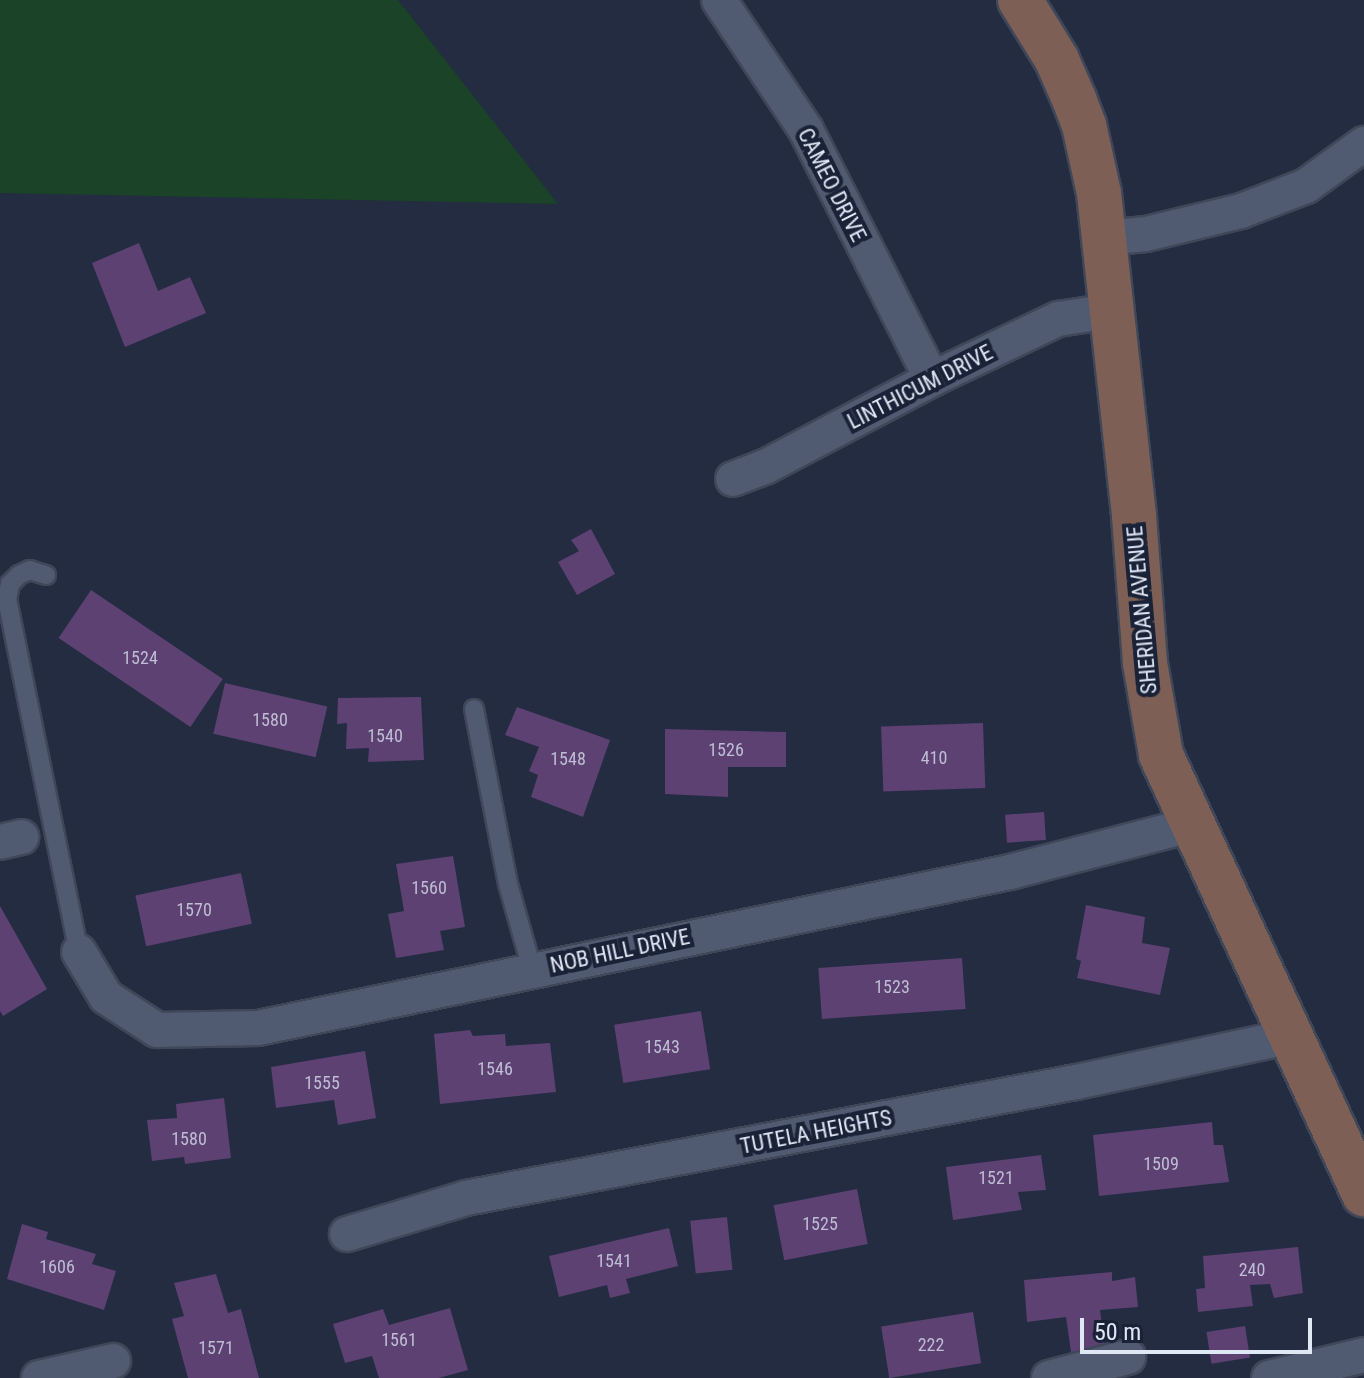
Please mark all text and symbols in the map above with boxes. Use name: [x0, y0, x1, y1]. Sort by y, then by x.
street label: CAMEO DRIVE: [792, 124, 872, 246]
street label: LINTHICUM DRIVE: [843, 339, 997, 435]
street label: SHERIDAN AVENUE: [1121, 525, 1163, 695]
house number: 1524: [122, 647, 158, 669]
house number: 1580: [252, 709, 288, 731]
house number: 1540: [367, 725, 403, 747]
house number: 1526: [708, 739, 744, 761]
house number: 410: [921, 747, 947, 769]
house number: 1548: [550, 748, 586, 770]
house number: 1560: [411, 877, 447, 899]
house number: 1570: [176, 899, 212, 921]
street label: NOB HILL DRIVE: [548, 923, 692, 979]
house number: 1523: [874, 976, 910, 998]
house number: 1543: [644, 1036, 680, 1058]
house number: 1546: [477, 1058, 513, 1080]
house number: 1555: [304, 1072, 340, 1094]
street label: TUTELA HEIGHTS: [738, 1104, 894, 1160]
house number: 1580: [171, 1128, 207, 1150]
house number: 1509: [1143, 1153, 1179, 1175]
house number: 1521: [978, 1167, 1014, 1189]
house number: 1525: [802, 1213, 838, 1235]
house number: 1541: [596, 1250, 632, 1272]
house number: 1606: [39, 1256, 75, 1278]
house number: 240: [1239, 1259, 1265, 1281]
scale bar: [1084, 1302, 1316, 1352]
text: 50 m: [1094, 1318, 1141, 1346]
house number: 1561: [381, 1329, 417, 1351]
house number: 222: [918, 1334, 944, 1356]
house number: 1571: [198, 1337, 234, 1359]

